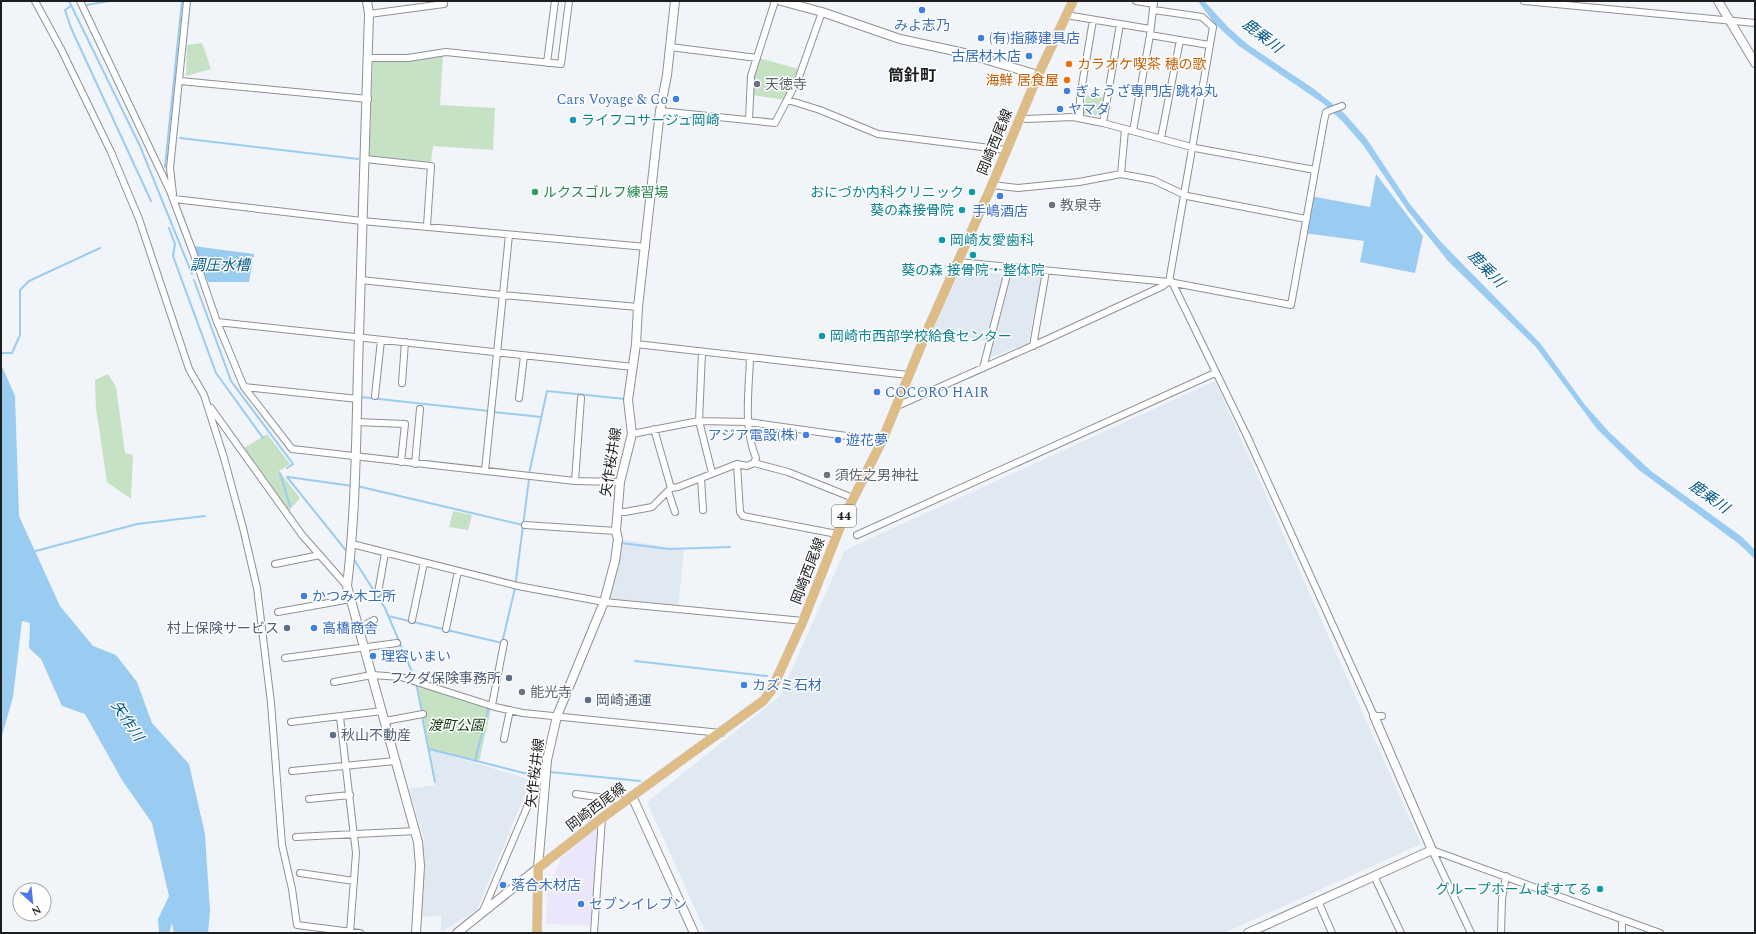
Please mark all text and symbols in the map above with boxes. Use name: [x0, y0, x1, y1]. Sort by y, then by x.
marker: みよ志乃: [917, 5, 927, 15]
water label: 鹿乗川: [1237, 13, 1288, 60]
place label: みよ志乃: [894, 15, 950, 36]
place label: (有)指藤建具店: [989, 28, 1080, 49]
marker: (有)指藤建具店: [976, 33, 986, 43]
place label: 古居材木店: [951, 46, 1021, 67]
marker: 古居材木店: [1024, 51, 1034, 61]
place label: カラオケ喫茶 穂の歌: [1077, 54, 1207, 75]
marker: カラオケ喫茶 穂の歌: [1064, 59, 1074, 69]
district label: 筒針町: [888, 64, 936, 88]
place label: 海鮮 居食屋: [986, 70, 1059, 91]
place label: 天徳寺: [765, 74, 807, 95]
marker: 海鮮 居食屋: [1062, 75, 1072, 85]
marker: 天徳寺: [752, 79, 762, 89]
place label: ぎょうざ専門店 跳ね丸: [1075, 81, 1218, 102]
marker: ぎょうざ専門店 跳ね丸: [1062, 86, 1072, 96]
place label: Cars Voyage & Co: [556, 89, 668, 110]
marker: Cars Voyage & Co: [671, 94, 681, 104]
place label: ヤマダ: [1068, 99, 1110, 120]
marker: ヤマダ: [1055, 104, 1065, 114]
street label: 岡崎西尾線: [972, 106, 1018, 178]
place label: ライフコサージュ岡崎: [581, 110, 720, 131]
marker: ライフコサージュ岡崎: [568, 115, 578, 125]
place label: ルクスゴルフ練習場: [543, 182, 669, 203]
place label: おにづか内科クリニック: [810, 182, 964, 203]
marker: ルクスゴルフ練習場: [530, 187, 540, 197]
marker: おにづか内科クリニック: [967, 187, 977, 197]
marker: 手嶋酒店: [995, 191, 1005, 201]
place label: 教泉寺: [1060, 195, 1102, 216]
place label: 葵の森接骨院: [870, 200, 954, 221]
marker: 教泉寺: [1047, 200, 1057, 210]
place label: 手嶋酒店: [972, 201, 1028, 222]
marker: 葵の森接骨院: [957, 205, 967, 215]
place label: 岡崎友愛歯科: [950, 230, 1034, 251]
marker: 岡崎友愛歯科: [937, 235, 947, 245]
water label: 鹿乗川: [1462, 245, 1511, 295]
marker: 葵の森 接骨院・整体院: [968, 250, 978, 260]
water label: 調圧水槽: [190, 254, 253, 277]
place label: 葵の森 接骨院・整体院: [901, 260, 1045, 281]
place label: 岡崎市西部学校給食センター: [830, 326, 1012, 347]
marker: 岡崎市西部学校給食センター: [817, 331, 827, 341]
place label: COCORO HAIR: [885, 382, 989, 403]
marker: COCORO HAIR: [872, 387, 882, 397]
place label: アジア電設(株): [708, 425, 798, 446]
street label: 矢作桜井線: [595, 426, 627, 498]
marker: アジア電設(株): [801, 430, 811, 440]
place label: 遊花夢: [846, 430, 888, 451]
marker: 遊花夢: [833, 435, 843, 445]
place label: 須佐之男神社: [835, 465, 919, 486]
marker: 須佐之男神社: [822, 470, 832, 480]
water label: 鹿乗川: [1684, 474, 1736, 521]
road number: 44: [832, 505, 856, 527]
street label: 岡崎西尾線: [786, 535, 830, 607]
place label: かつみ木工所: [312, 586, 396, 607]
marker: かつみ木工所: [299, 591, 309, 601]
place label: 村上保険サービス: [167, 618, 279, 639]
place label: 高橋商舎: [322, 618, 378, 639]
marker: 村上保険サービス: [282, 623, 292, 633]
marker: 高橋商舎: [309, 623, 319, 633]
place label: 理容いまい: [381, 646, 451, 667]
marker: 理容いまい: [368, 651, 378, 661]
place label: フクダ保険事務所: [390, 668, 501, 689]
marker: フクダ保険事務所: [504, 673, 514, 683]
place label: カズミ石材: [752, 675, 822, 696]
marker: カズミ石材: [739, 680, 749, 690]
place label: 能光寺: [530, 682, 572, 703]
marker: 能光寺: [517, 687, 527, 697]
place label: 岡崎通運: [596, 690, 652, 711]
marker: 岡崎通運: [583, 695, 593, 705]
water label: 矢作川: [105, 696, 150, 748]
park label: 渡町公園: [428, 715, 486, 736]
place label: 秋山不動産: [341, 725, 411, 746]
marker: 秋山不動産: [328, 730, 338, 740]
street label: 矢作桜井線: [520, 737, 550, 809]
street label: 岡崎西尾線: [562, 778, 630, 836]
place label: 落合木材店: [511, 875, 581, 896]
place label: グループホーム ぱすてる: [1436, 879, 1592, 900]
marker: 落合木材店: [498, 880, 508, 890]
north arrow: [12, 882, 52, 922]
marker: グループホーム ぱすてる: [1595, 884, 1605, 894]
place label: セブンイレブン: [589, 894, 687, 915]
marker: セブンイレブン: [576, 899, 586, 909]
text: N: [28, 901, 44, 920]

